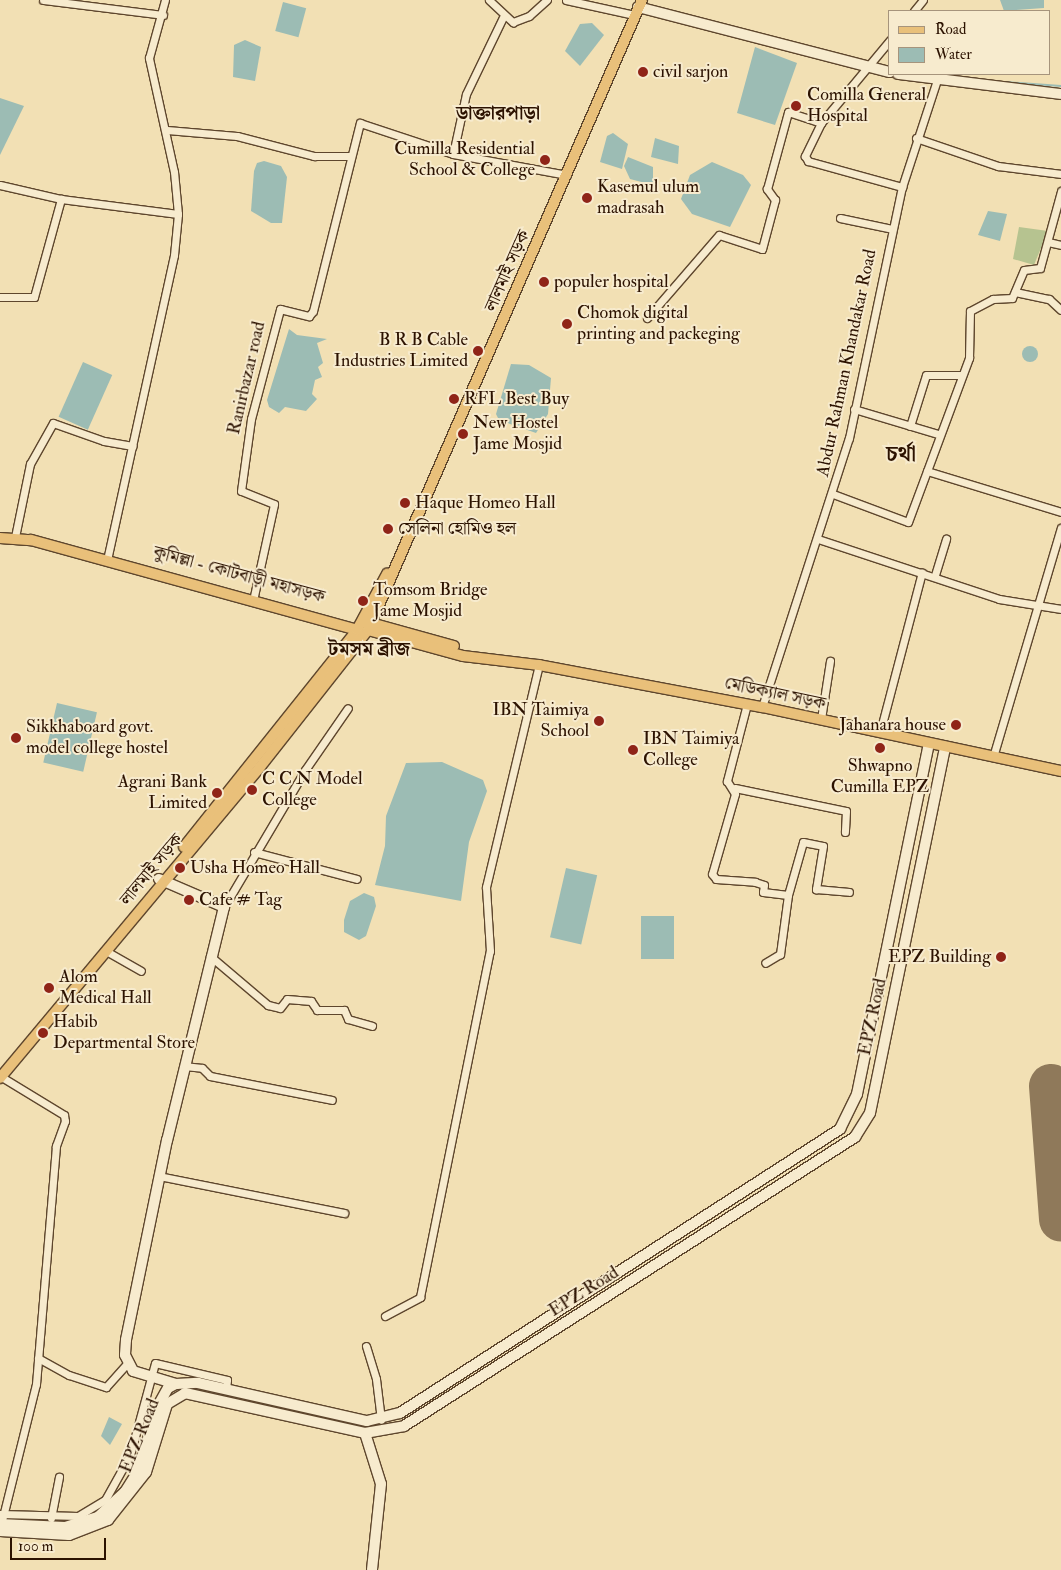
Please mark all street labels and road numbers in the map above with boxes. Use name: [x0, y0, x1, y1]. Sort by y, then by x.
street label: লালমাই সড়ক: [481, 227, 535, 315]
street label: Abdur Rahman Khandakar Road: [812, 247, 882, 479]
street label: Ranirbazar road: [223, 319, 271, 437]
street label: কুমিল্লা - কোটবাড়ী মহাসড়ক: [151, 542, 327, 608]
street label: মেডিক্যাল সড়ক: [722, 673, 828, 715]
street label: লালমাই সড়ক: [116, 830, 188, 910]
street label: EPZ Road: [854, 976, 892, 1058]
street label: EPZ Road: [545, 1262, 623, 1322]
street label: EPZ Road: [115, 1396, 165, 1476]

